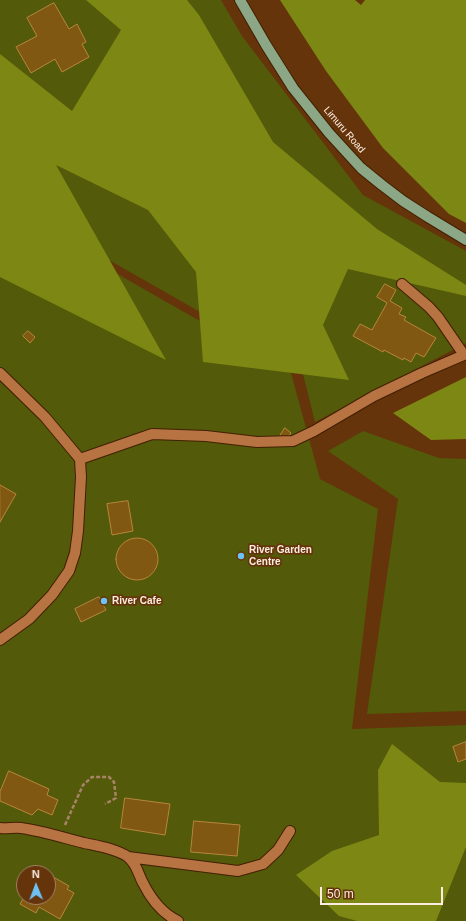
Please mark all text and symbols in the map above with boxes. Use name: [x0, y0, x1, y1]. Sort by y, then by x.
street label: Limuru Road: [321, 104, 367, 156]
place label: River Garden Centre: [249, 544, 312, 568]
marker: River Garden Centre: [236, 551, 246, 561]
place label: River Cafe: [112, 595, 161, 607]
marker: River Cafe: [99, 596, 109, 606]
north arrow: [16, 865, 56, 905]
text: N: [32, 868, 40, 880]
scale bar: [322, 879, 445, 905]
text: 50 m: [327, 887, 354, 901]

